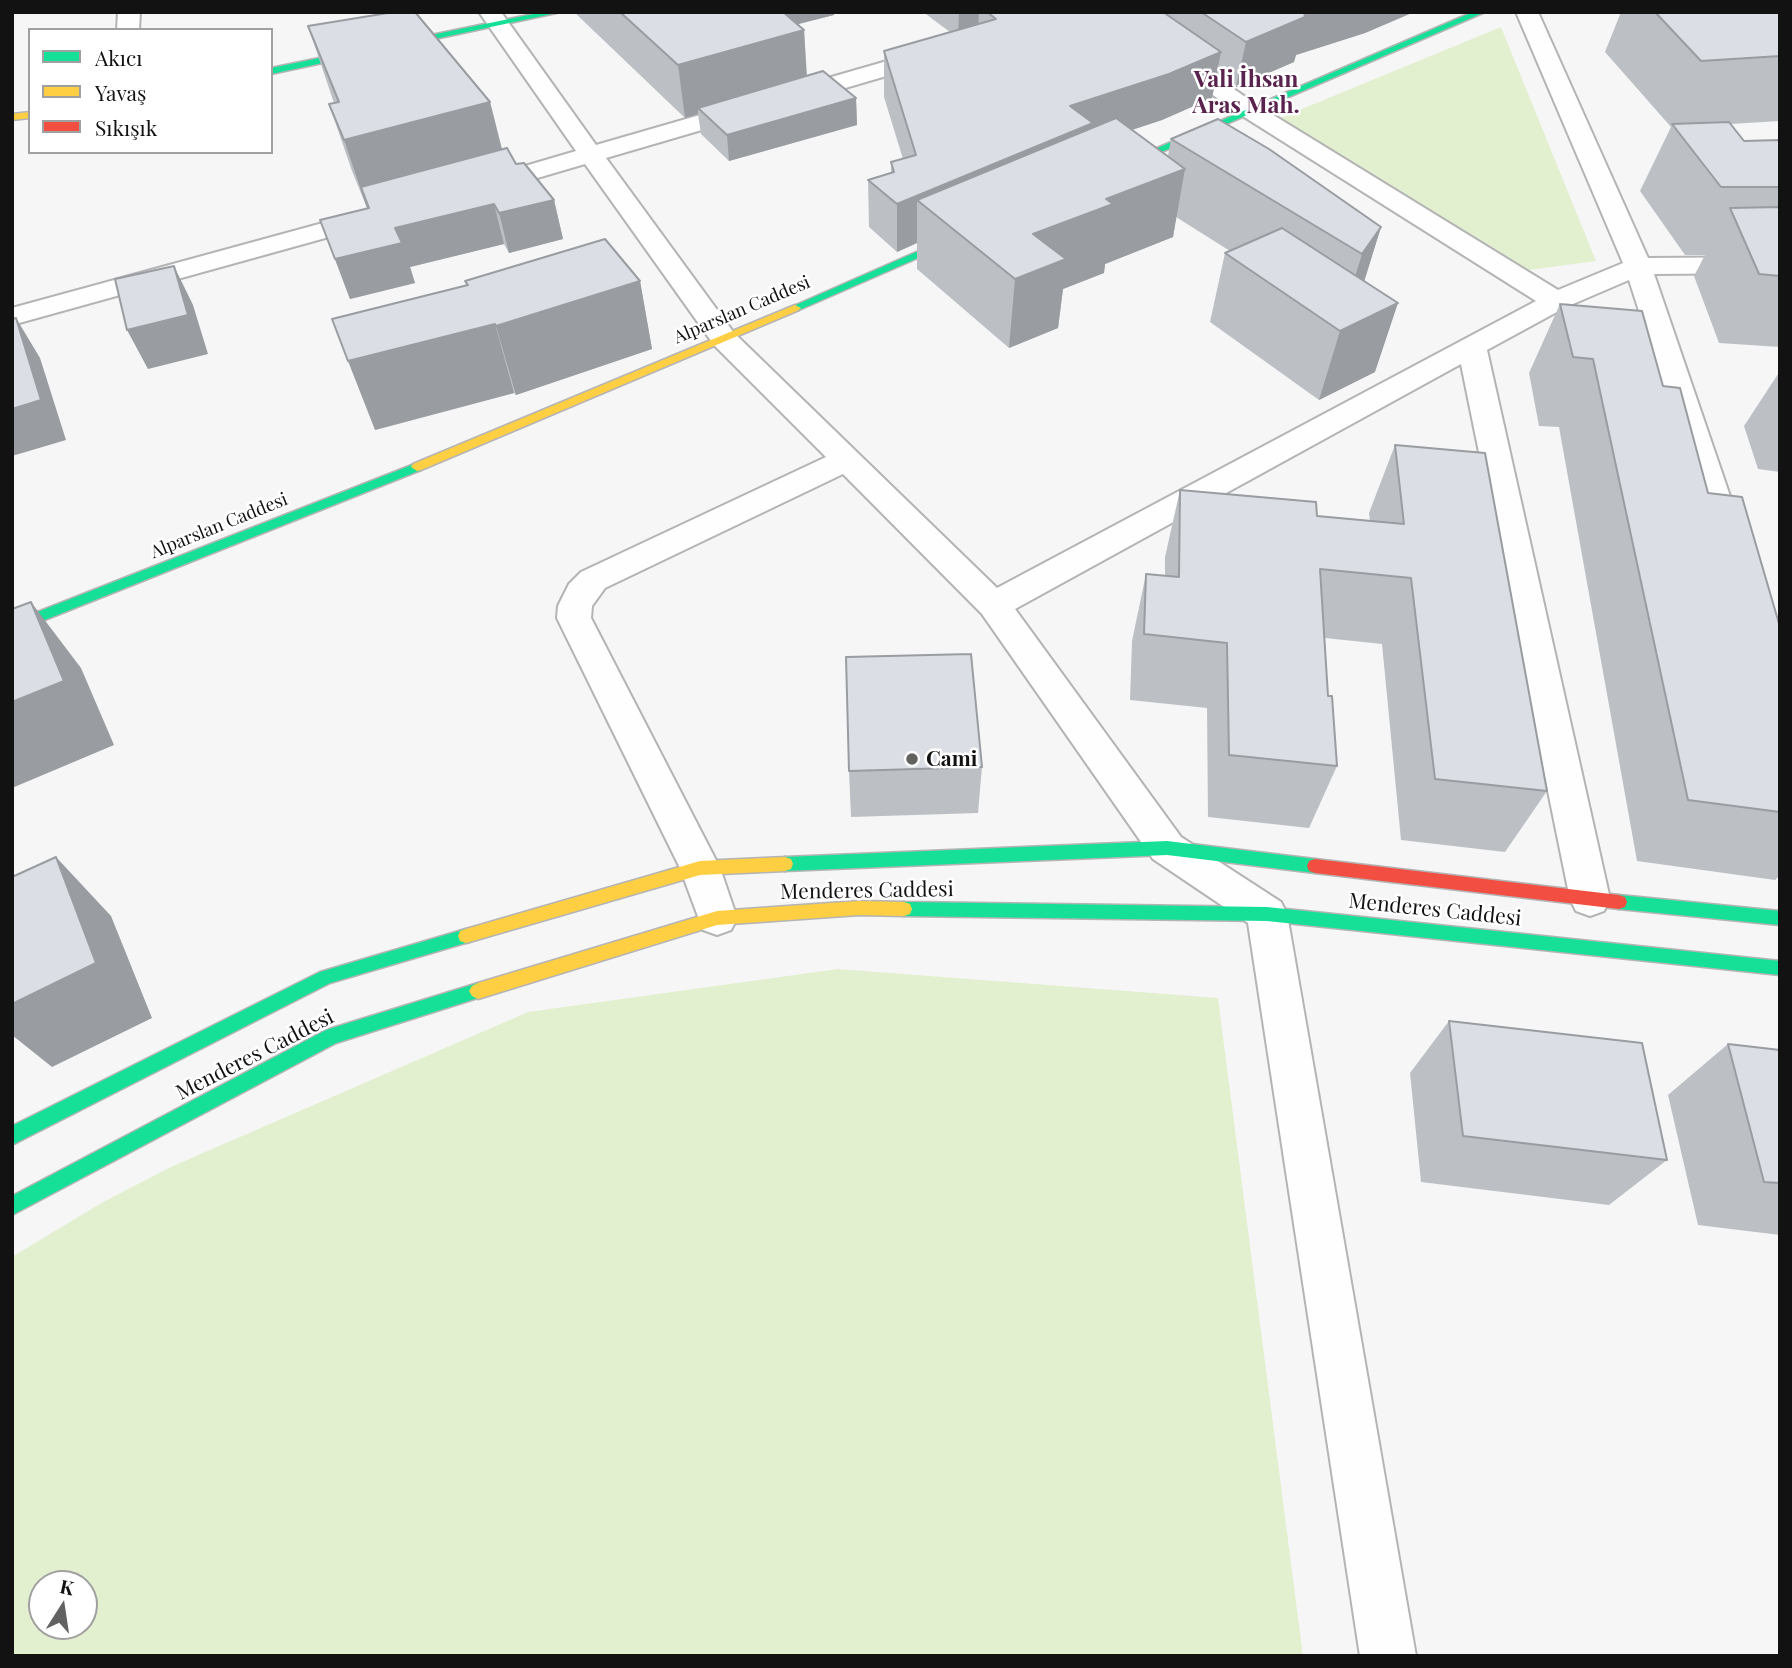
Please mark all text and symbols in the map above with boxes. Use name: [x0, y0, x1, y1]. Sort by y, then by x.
legend: [28, 28, 273, 154]
text: Akıcı: [95, 43, 142, 71]
district label: Vali İhsan Aras Mah.: [1192, 66, 1300, 120]
text: Yavaş: [95, 78, 146, 106]
text: Sıkışık: [95, 113, 157, 141]
street label: Alparslan Caddesi: [671, 272, 813, 348]
street label: Alparslan Caddesi: [147, 489, 291, 563]
place label: Cami: [926, 746, 977, 772]
marker: Cami: [904, 751, 920, 767]
street label: Menderes Caddesi: [780, 877, 954, 905]
street label: Menderes Caddesi: [1347, 888, 1523, 932]
street label: Menderes Caddesi: [172, 1004, 338, 1106]
north arrow: [28, 1570, 98, 1640]
text: K: [58, 1572, 76, 1601]

